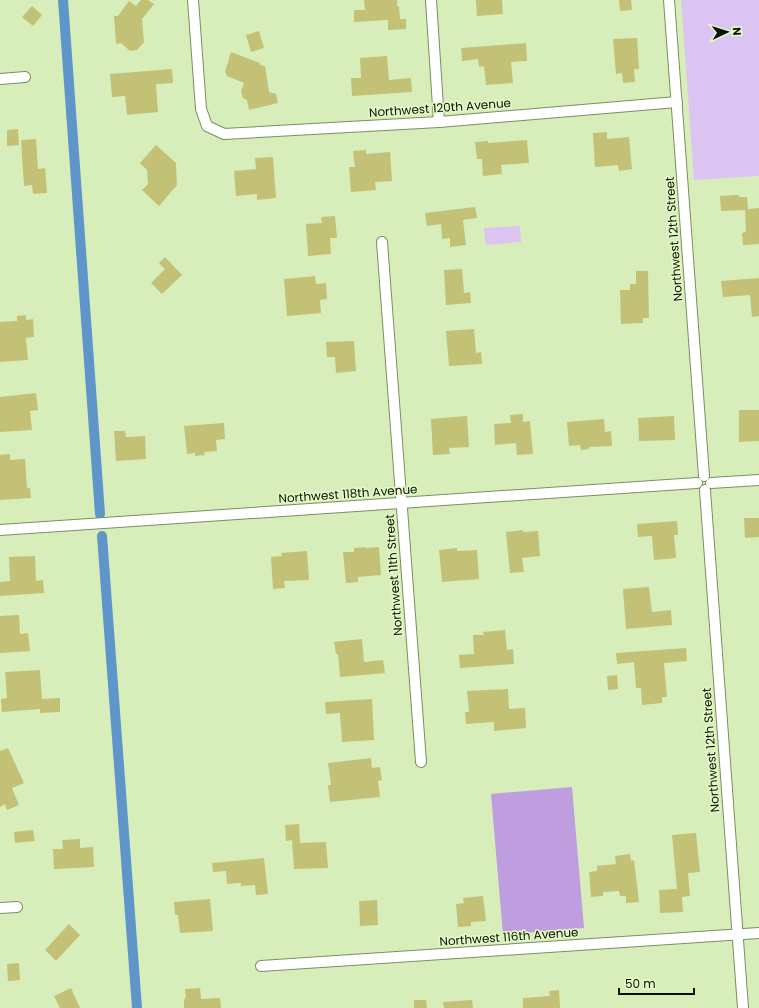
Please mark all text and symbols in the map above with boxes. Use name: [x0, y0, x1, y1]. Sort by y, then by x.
north arrow: [707, 12, 747, 52]
text: N: [729, 27, 745, 36]
street label: Northwest 120th Avenue: [368, 94, 512, 121]
street label: Northwest 12th Street: [661, 176, 686, 302]
street label: Northwest 118th Avenue: [278, 480, 418, 507]
street label: Northwest 11th Street: [381, 514, 406, 636]
street label: Northwest 12th Street: [698, 687, 723, 813]
street label: Northwest 116th Avenue: [439, 923, 579, 950]
scale bar: [619, 970, 694, 996]
text: 50 m: [625, 975, 656, 992]

